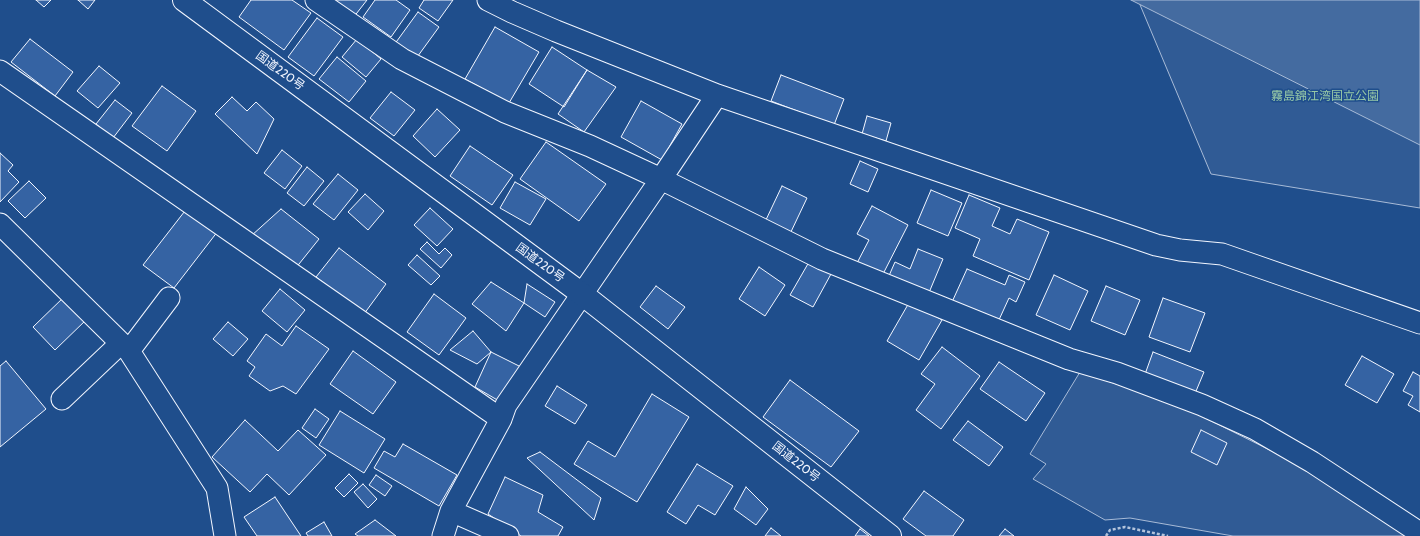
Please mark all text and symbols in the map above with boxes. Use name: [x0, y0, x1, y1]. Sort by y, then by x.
street label: 国道220号: [253, 48, 307, 94]
park label: 霧島錦江湾国立公園: [1271, 89, 1379, 103]
street label: 国道220号: [513, 240, 567, 286]
street label: 国道220号: [769, 439, 823, 485]

